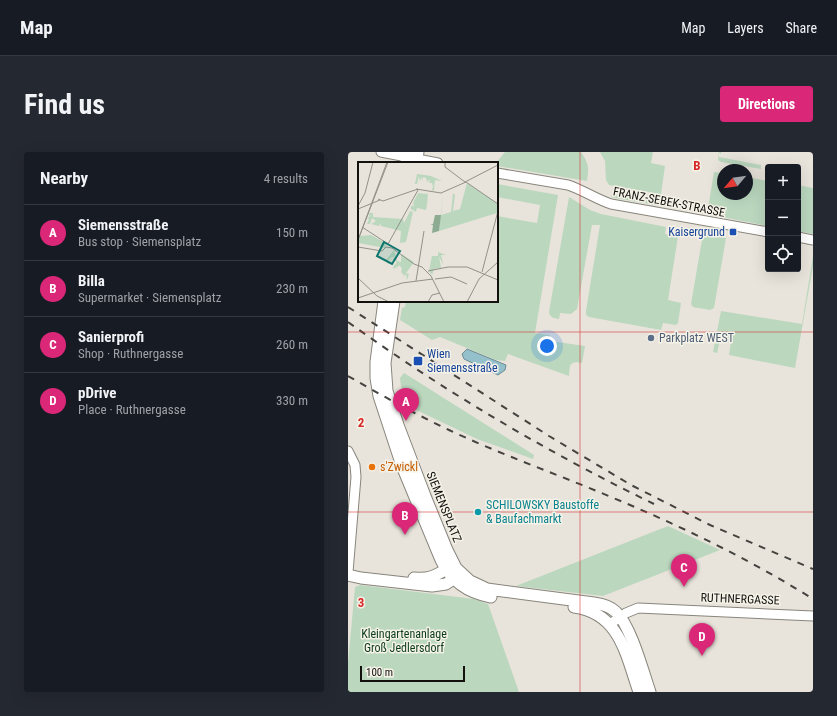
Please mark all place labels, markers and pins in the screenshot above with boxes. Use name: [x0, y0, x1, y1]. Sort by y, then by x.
place label: Kaisergrund: [668, 225, 725, 239]
marker: Kaisergrund: [728, 227, 738, 237]
place label: Parkplatz WEST: [659, 331, 734, 345]
marker: Parkplatz WEST: [646, 333, 656, 343]
place label: Wien Siemensstraße: [427, 347, 498, 375]
marker: Wien Siemensstraße: [412, 355, 424, 367]
pin: A: [393, 388, 419, 421]
place label: s'Zwickl: [380, 460, 418, 474]
marker: s'Zwickl: [367, 462, 377, 472]
place label: SCHILOWSKY Baustoffe & Baufachmarkt: [486, 498, 599, 526]
pin: B: [392, 502, 418, 535]
marker: SCHILOWSKY Baustoffe & Baufachmarkt: [473, 507, 483, 517]
pin: C: [671, 554, 697, 587]
pin: D: [689, 623, 715, 656]

